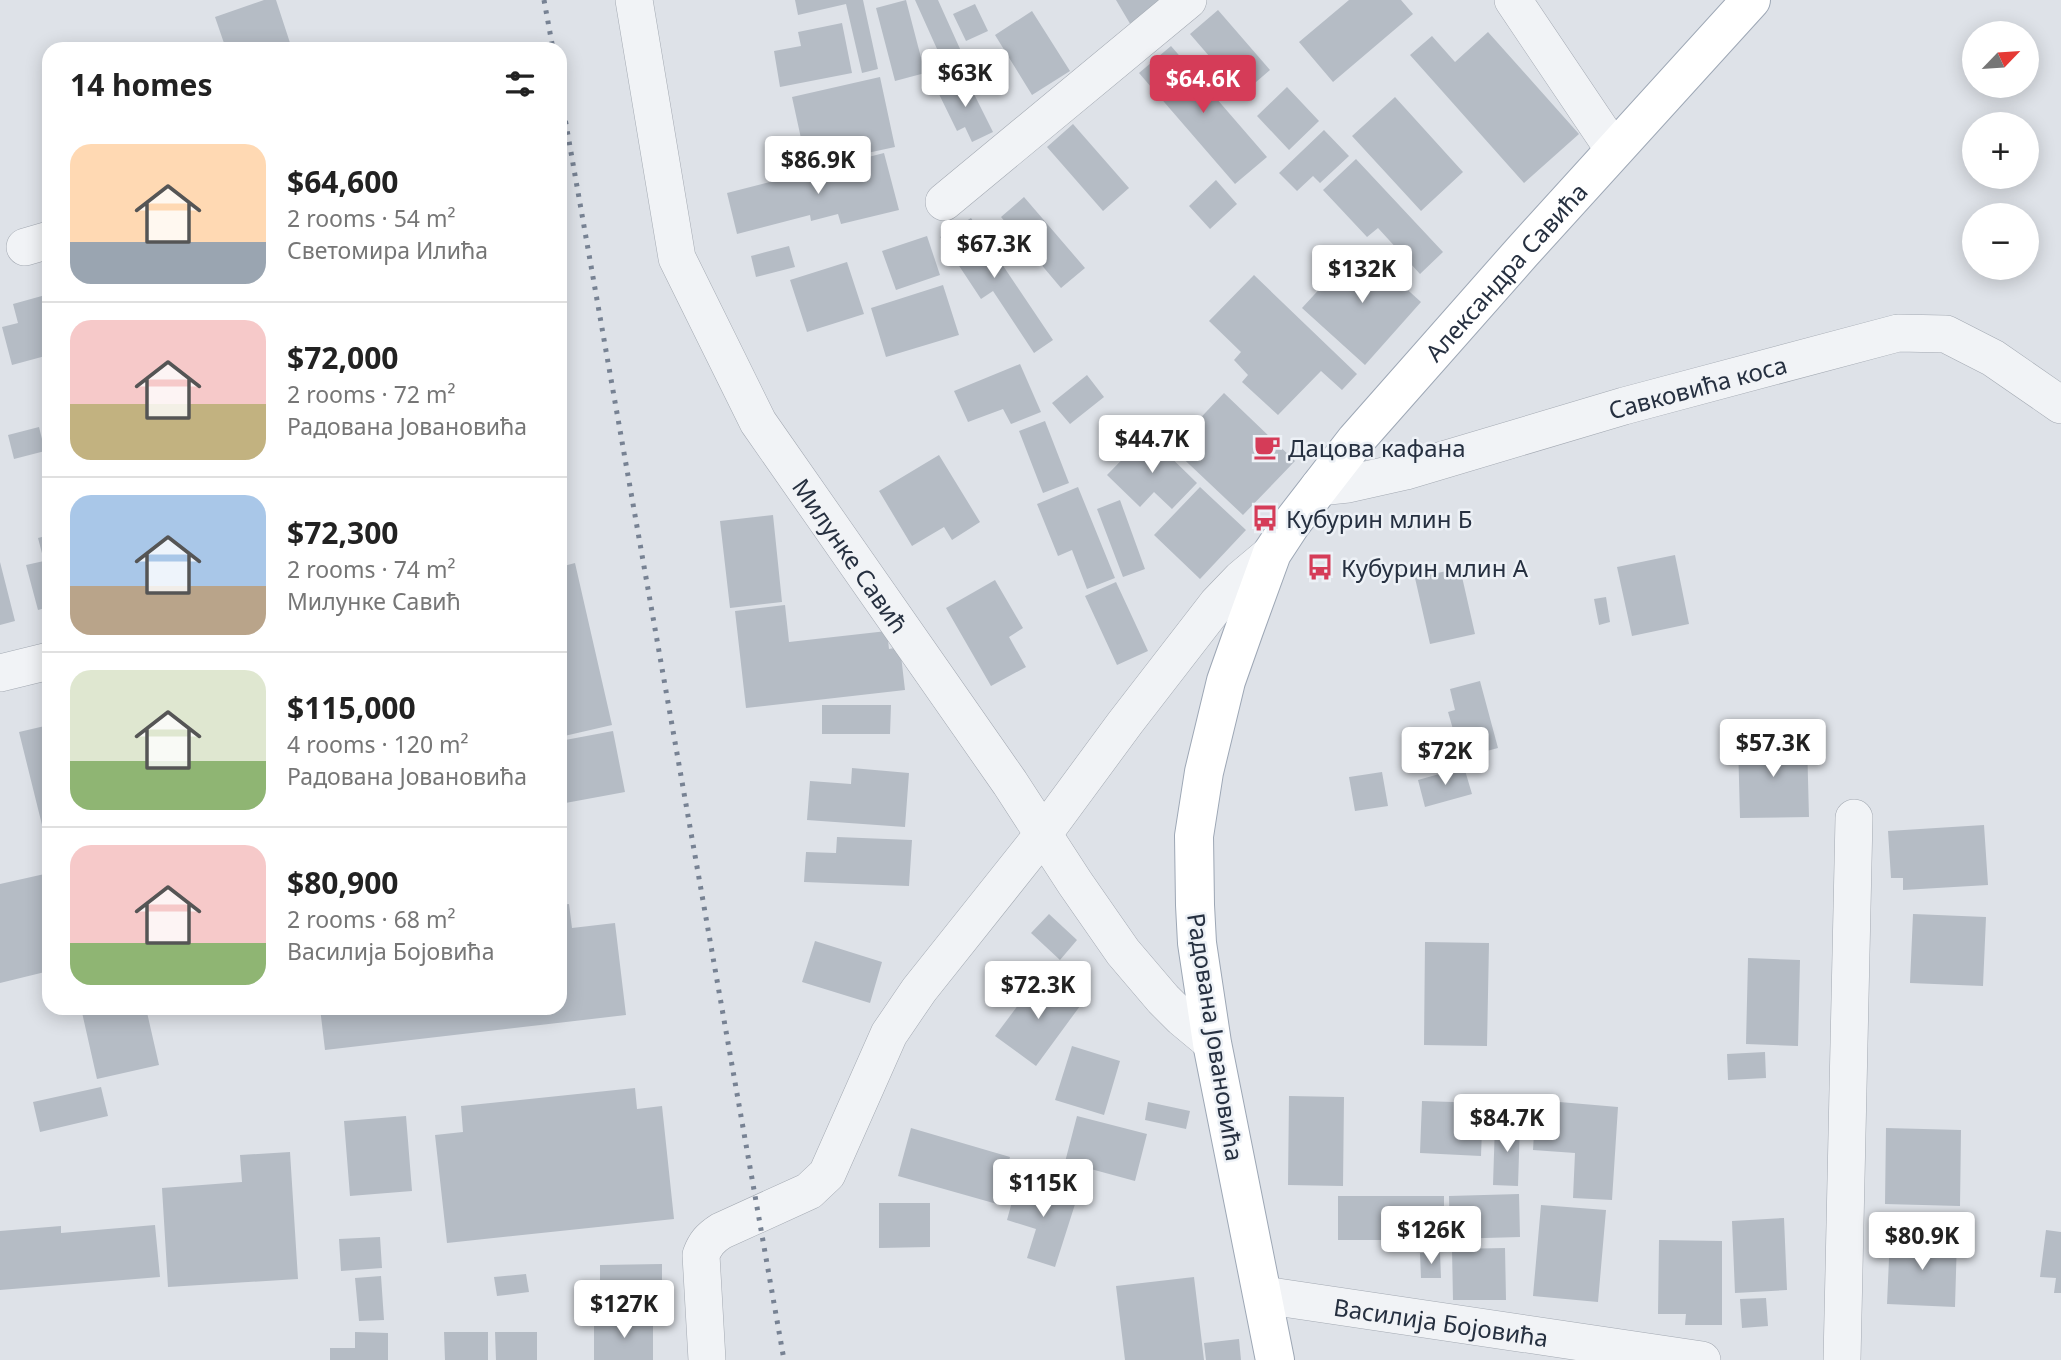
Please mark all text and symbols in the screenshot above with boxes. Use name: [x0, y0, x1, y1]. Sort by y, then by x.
north arrow: [1962, 21, 2039, 98]
map controls: [1962, 21, 2039, 280]
pin: $63K: [924, 50, 1006, 109]
pin: $64.6K: [1146, 55, 1260, 115]
text: $63K: [938, 56, 992, 88]
text: $64.6K: [1166, 62, 1240, 94]
text: 14 homes: [70, 64, 213, 105]
icon: filters: [501, 65, 539, 103]
button: +: [1962, 112, 2039, 189]
pin: $86.9K: [761, 136, 875, 196]
text: $86.9K: [781, 143, 855, 175]
text: $64,600: [287, 161, 399, 202]
icon: home: [126, 172, 210, 256]
street label: Александра Савића: [1417, 175, 1594, 368]
text: 2 rooms · 54 m²: [287, 202, 456, 234]
button: −: [1962, 203, 2039, 280]
pin: $67.3K: [937, 220, 1051, 280]
text: $67.3K: [957, 227, 1031, 259]
text: Светомира Илића: [287, 234, 488, 266]
pin: $132K: [1313, 246, 1411, 305]
text: $132K: [1328, 252, 1396, 284]
text: $72,000: [287, 337, 399, 378]
street label: Савковића коса: [1604, 347, 1790, 426]
icon: home: [126, 348, 210, 432]
text: 2 rooms · 72 m²: [287, 378, 456, 410]
text: Радована Јовановића: [287, 410, 527, 442]
pin: $44.7K: [1095, 416, 1209, 475]
text: $44.7K: [1115, 422, 1189, 454]
place label: Дацова кафана: [1288, 431, 1466, 464]
cafe icon: Дацова кафана: [1252, 432, 1282, 462]
street label: Милунке Савић: [786, 471, 917, 639]
place label: Кубурин млин Б: [1286, 502, 1472, 535]
bus stop icon: Кубурин млин Б: [1250, 503, 1280, 533]
text: $72,300: [287, 512, 399, 553]
icon: home: [126, 523, 210, 607]
place label: Кубурин млин А: [1341, 551, 1529, 584]
bus stop icon: Кубурин млин А: [1305, 552, 1335, 582]
text: 2 rooms · 74 m²: [287, 553, 456, 585]
text: Милунке Савић: [287, 585, 461, 617]
text: $115,000: [287, 687, 416, 728]
icon: home: [126, 698, 210, 782]
pin: $57.3K: [1716, 720, 1830, 779]
text: $57.3K: [1736, 726, 1810, 758]
text: 4 rooms · 120 m²: [287, 728, 469, 760]
pin: $72K: [1404, 728, 1486, 787]
text: $72K: [1418, 734, 1472, 766]
text: Радована Јовановића: [287, 760, 527, 792]
text: $80,900: [287, 862, 399, 903]
icon: home: [126, 873, 210, 957]
text: 2 rooms · 68 m²: [287, 903, 456, 935]
street label: Радована Јовановића: [1180, 911, 1252, 1163]
text: Василија Бојовића: [287, 935, 494, 967]
pin: $72.3K: [981, 962, 1095, 1021]
text: $72.3K: [1001, 968, 1075, 1000]
pin: $84.7K: [1450, 1094, 1564, 1154]
text: $84.7K: [1470, 1101, 1544, 1133]
pin: $115K: [994, 1160, 1092, 1219]
text: $115K: [1009, 1166, 1077, 1198]
pin: $126K: [1382, 1206, 1480, 1266]
pin: $80.9K: [1865, 1212, 1979, 1272]
text: $126K: [1397, 1213, 1465, 1245]
text: $80.9K: [1885, 1219, 1959, 1251]
pin: $127K: [575, 1280, 673, 1340]
text: $127K: [590, 1287, 658, 1319]
street label: Василија Бојовића: [1331, 1289, 1551, 1354]

